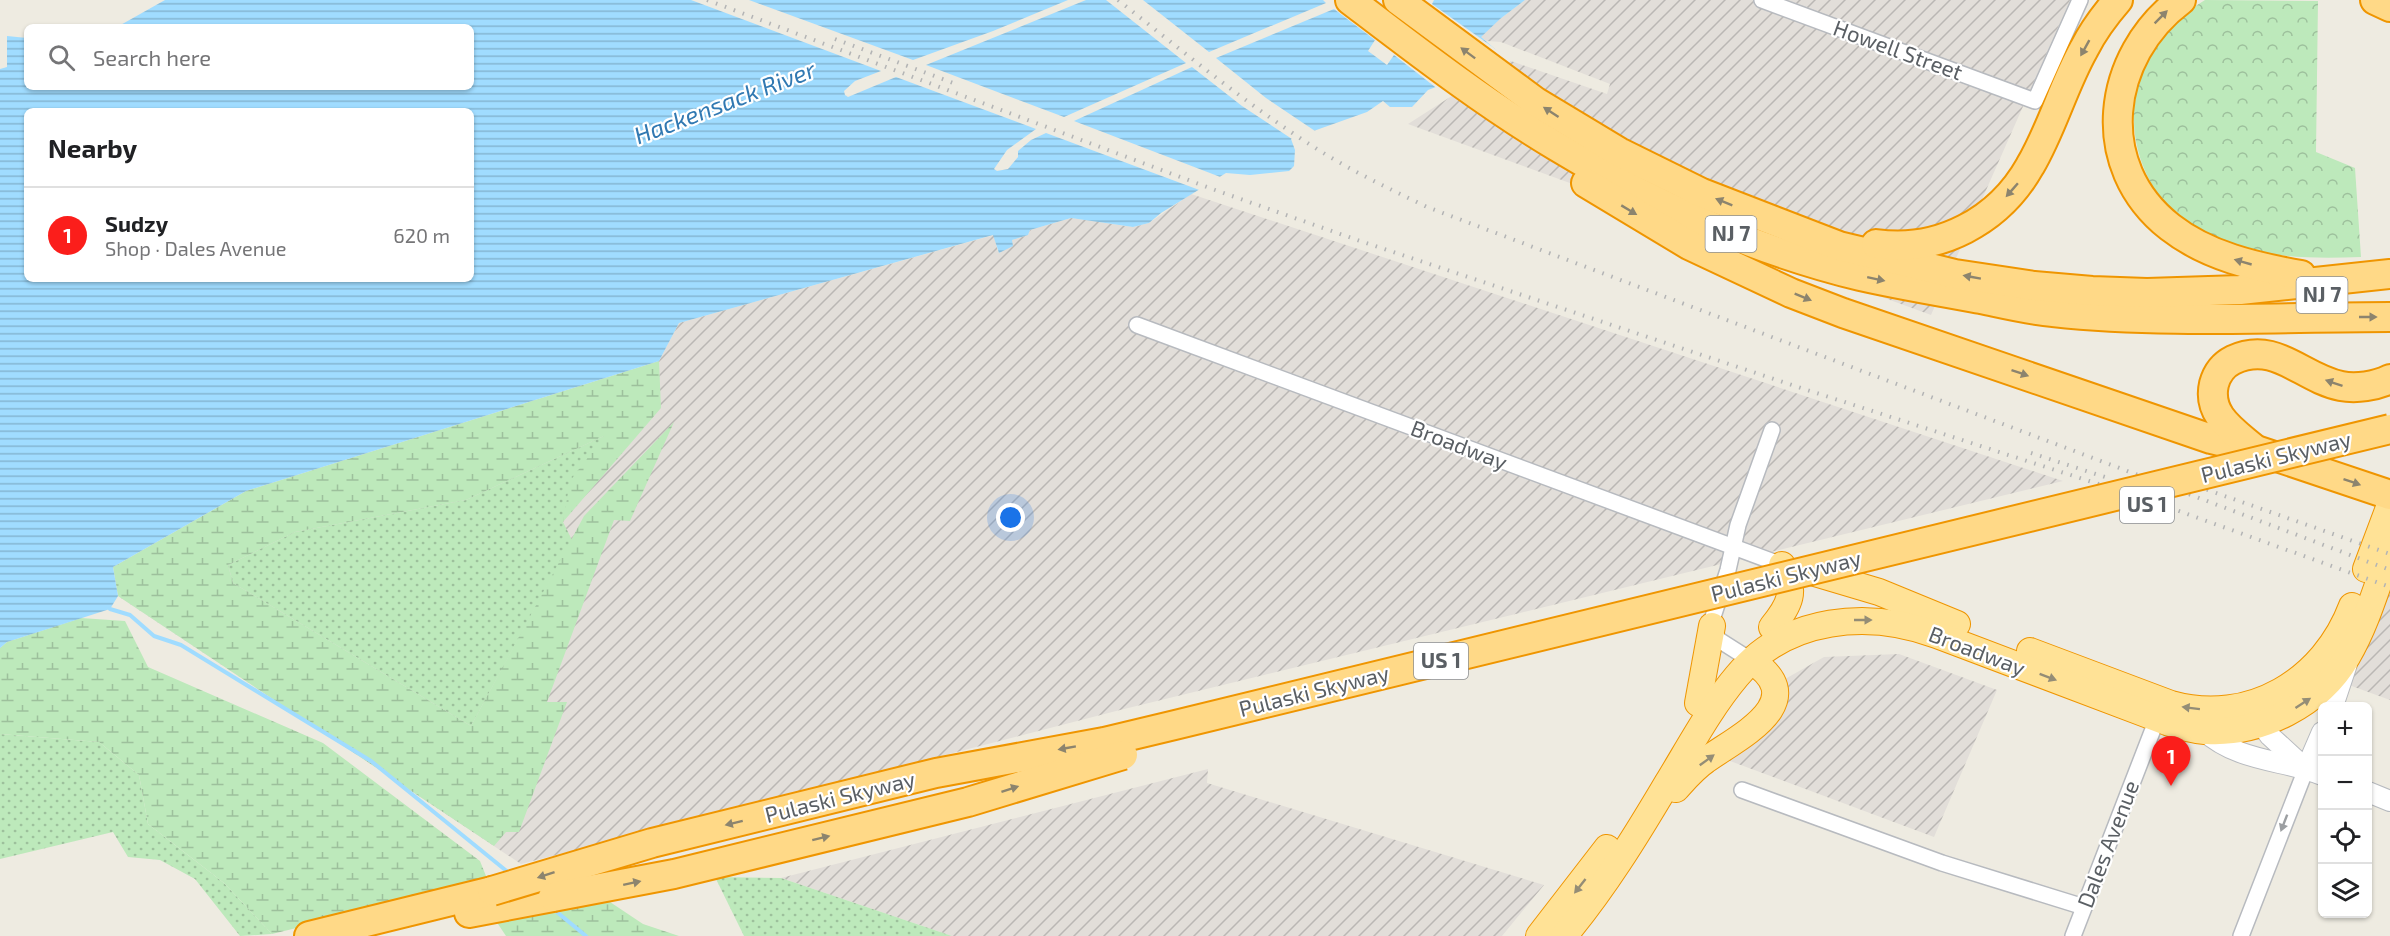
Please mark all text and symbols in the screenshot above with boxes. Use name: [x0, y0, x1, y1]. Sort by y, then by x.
one-way arrow: [2154, 11, 2168, 25]
street label: Howell Street: [1830, 14, 1966, 84]
search box: [24, 24, 474, 90]
one-way arrow: [2080, 39, 2090, 56]
icon: search: [45, 41, 78, 74]
text: Search here: [93, 44, 211, 70]
one-way arrow: [1460, 47, 1476, 60]
water label: Hackensack River: [630, 54, 820, 149]
one-way arrow: [1544, 106, 1560, 118]
text: Nearby: [48, 132, 137, 163]
one-way arrow: [2006, 182, 2019, 198]
one-way arrow: [1715, 197, 1733, 206]
one-way arrow: [1621, 205, 1638, 215]
text: Sudzy: [105, 210, 168, 236]
road number: NJ 7: [1706, 216, 1756, 252]
text: 1: [63, 223, 72, 247]
text: 620 m: [393, 223, 450, 247]
text: Shop · Dales Avenue: [105, 236, 287, 260]
one-way arrow: [2234, 257, 2252, 267]
one-way arrow: [1963, 272, 1982, 281]
one-way arrow: [1867, 275, 1886, 284]
road number: NJ 7: [2296, 277, 2348, 313]
one-way arrow: [1794, 293, 1812, 303]
one-way arrow: [2358, 312, 2377, 322]
one-way arrow: [2011, 369, 2029, 379]
one-way arrow: [2324, 377, 2342, 387]
street label: Broadway: [1407, 414, 1512, 474]
street label: Pulaski Skyway: [2198, 425, 2354, 487]
one-way arrow: [2343, 478, 2361, 488]
road number: US 1: [2120, 487, 2174, 523]
your location: [996, 503, 1025, 532]
street label: Pulaski Skyway: [1708, 544, 1864, 606]
one-way arrow: [1854, 616, 1873, 625]
street label: Broadway: [1925, 620, 2030, 680]
road number: US 1: [1414, 643, 1468, 679]
street label: Pulaski Skyway: [1236, 659, 1392, 721]
one-way arrow: [2040, 673, 2058, 683]
one-way arrow: [2295, 698, 2311, 709]
map controls: [2318, 702, 2372, 918]
button: +: [2318, 702, 2372, 756]
one-way arrow: [2181, 703, 2200, 712]
pin: 1: [2152, 736, 2190, 786]
one-way arrow: [1058, 744, 1077, 753]
one-way arrow: [1700, 754, 1715, 766]
button: −: [2318, 756, 2372, 810]
street label: Pulaski Skyway: [762, 765, 918, 827]
street label: Dales Avenue: [2071, 776, 2143, 911]
one-way arrow: [1001, 784, 1019, 794]
button: locate: [2318, 810, 2372, 864]
one-way arrow: [2279, 814, 2288, 832]
one-way arrow: [725, 818, 743, 828]
one-way arrow: [812, 832, 830, 842]
button: layers: [2318, 864, 2372, 918]
one-way arrow: [537, 871, 555, 880]
one-way arrow: [622, 878, 641, 887]
one-way arrow: [1574, 878, 1586, 893]

